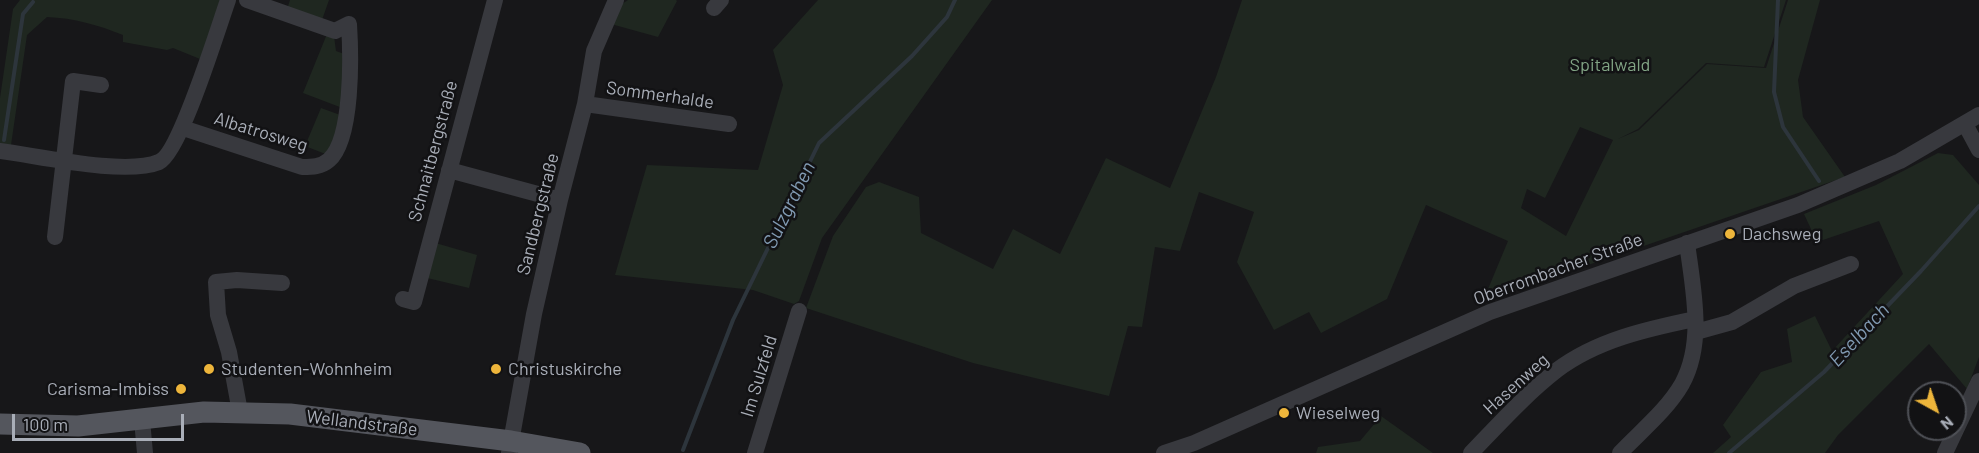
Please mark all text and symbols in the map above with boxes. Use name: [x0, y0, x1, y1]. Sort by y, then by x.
park label: Spitalwald: [1570, 54, 1650, 76]
street label: Sommerhalde: [605, 77, 715, 113]
street label: Schnaitbergstraße: [404, 78, 462, 224]
street label: Albatrosweg: [212, 108, 310, 156]
street label: Sandbergstraße: [512, 151, 564, 277]
water label: Sulzgraben: [758, 158, 820, 252]
place label: Dachsweg: [1742, 223, 1821, 245]
marker: Dachsweg: [1723, 227, 1737, 241]
street label: Oberrombacher Straße: [1471, 228, 1645, 310]
water label: Eselbach: [1824, 298, 1894, 372]
street label: Im Sulzfeld: [736, 332, 782, 420]
street label: Hasenweg: [1479, 349, 1553, 419]
place label: Studenten-Wohnheim: [221, 358, 392, 380]
place label: Christuskirche: [508, 358, 622, 380]
marker: Studenten-Wohnheim: [202, 362, 216, 376]
marker: Christuskirche: [489, 362, 503, 376]
place label: Carisma-Imbiss: [47, 378, 169, 400]
north arrow: [1907, 381, 1967, 441]
marker: Carisma-Imbiss: [174, 382, 188, 396]
scale bar: [15, 402, 188, 440]
place label: Wieselweg: [1296, 402, 1380, 424]
street label: Wellandstraße: [305, 405, 419, 441]
marker: Wieselweg: [1277, 406, 1291, 420]
text: 100 m: [23, 413, 68, 435]
text: N: [1937, 413, 1958, 434]

